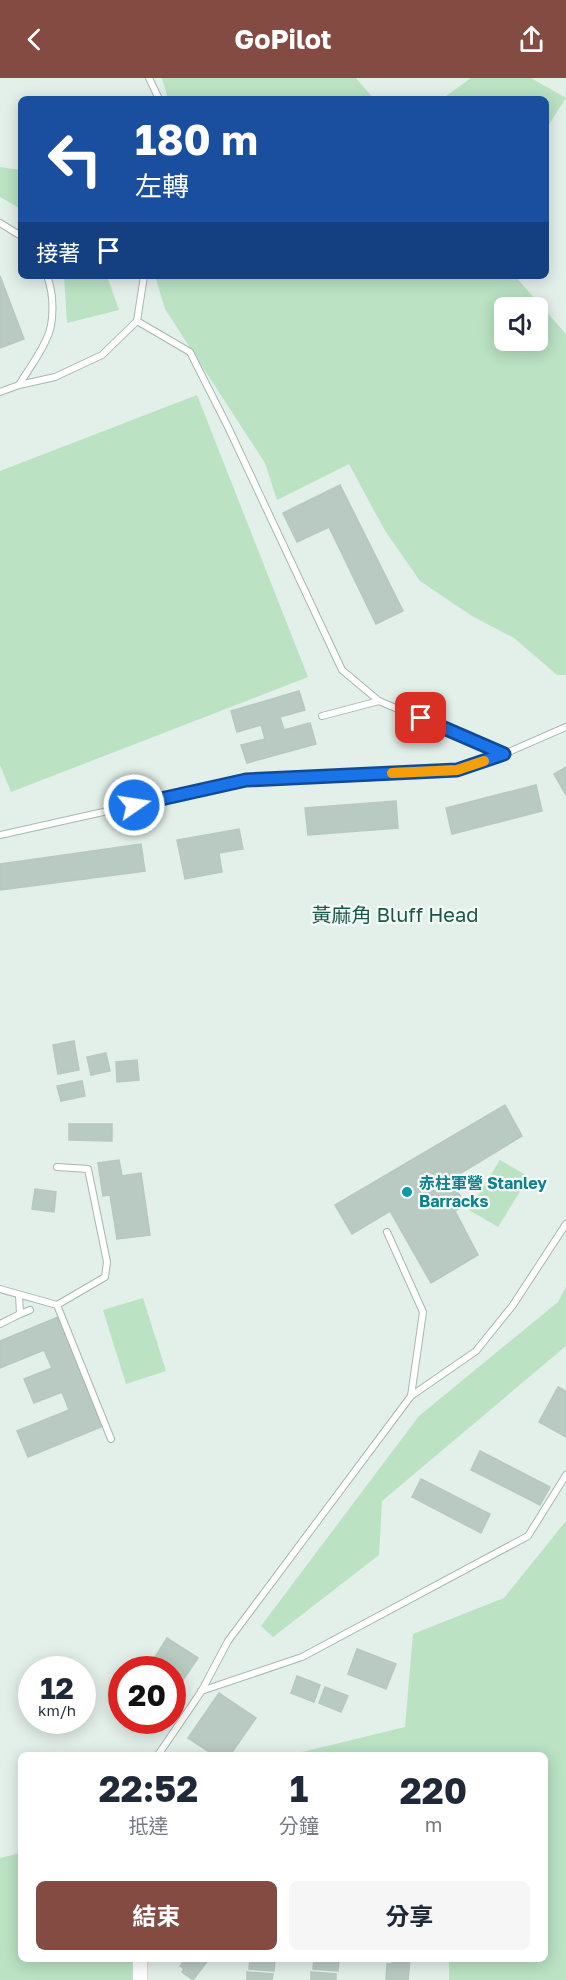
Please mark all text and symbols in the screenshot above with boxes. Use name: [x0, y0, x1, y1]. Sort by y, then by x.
icon: back: [18, 23, 51, 56]
text: GoPilot: [234, 23, 332, 55]
icon: share: [515, 23, 548, 56]
text: 180 m: [135, 114, 258, 164]
icon: left: [36, 120, 114, 198]
text: 左轉: [135, 170, 189, 202]
icon: arrive: [92, 234, 125, 267]
text: 接著: [36, 239, 80, 266]
map controls: [494, 297, 548, 351]
button: sound: [494, 297, 548, 351]
pin: [395, 692, 446, 743]
icon: arrive: [404, 701, 437, 734]
position arrow: [102, 773, 166, 837]
district label: 黃麻角 Bluff Head: [311, 902, 479, 926]
place label: 赤柱軍營 Stanley Barracks: [419, 1173, 547, 1211]
marker: 赤柱軍營 Stanley Barracks: [400, 1185, 414, 1199]
speed limit sign: 20: [108, 1656, 186, 1734]
text: 12: [40, 1670, 74, 1706]
text: km/h: [38, 1701, 76, 1719]
text: 22:52: [99, 1767, 198, 1810]
text: 1: [290, 1767, 308, 1810]
text: 220: [400, 1769, 467, 1812]
text: m: [425, 1812, 442, 1836]
text: 抵達: [129, 1813, 169, 1837]
text: 分鐘: [279, 1813, 319, 1837]
button: 結束: [36, 1881, 277, 1950]
button: 分享: [289, 1881, 530, 1950]

